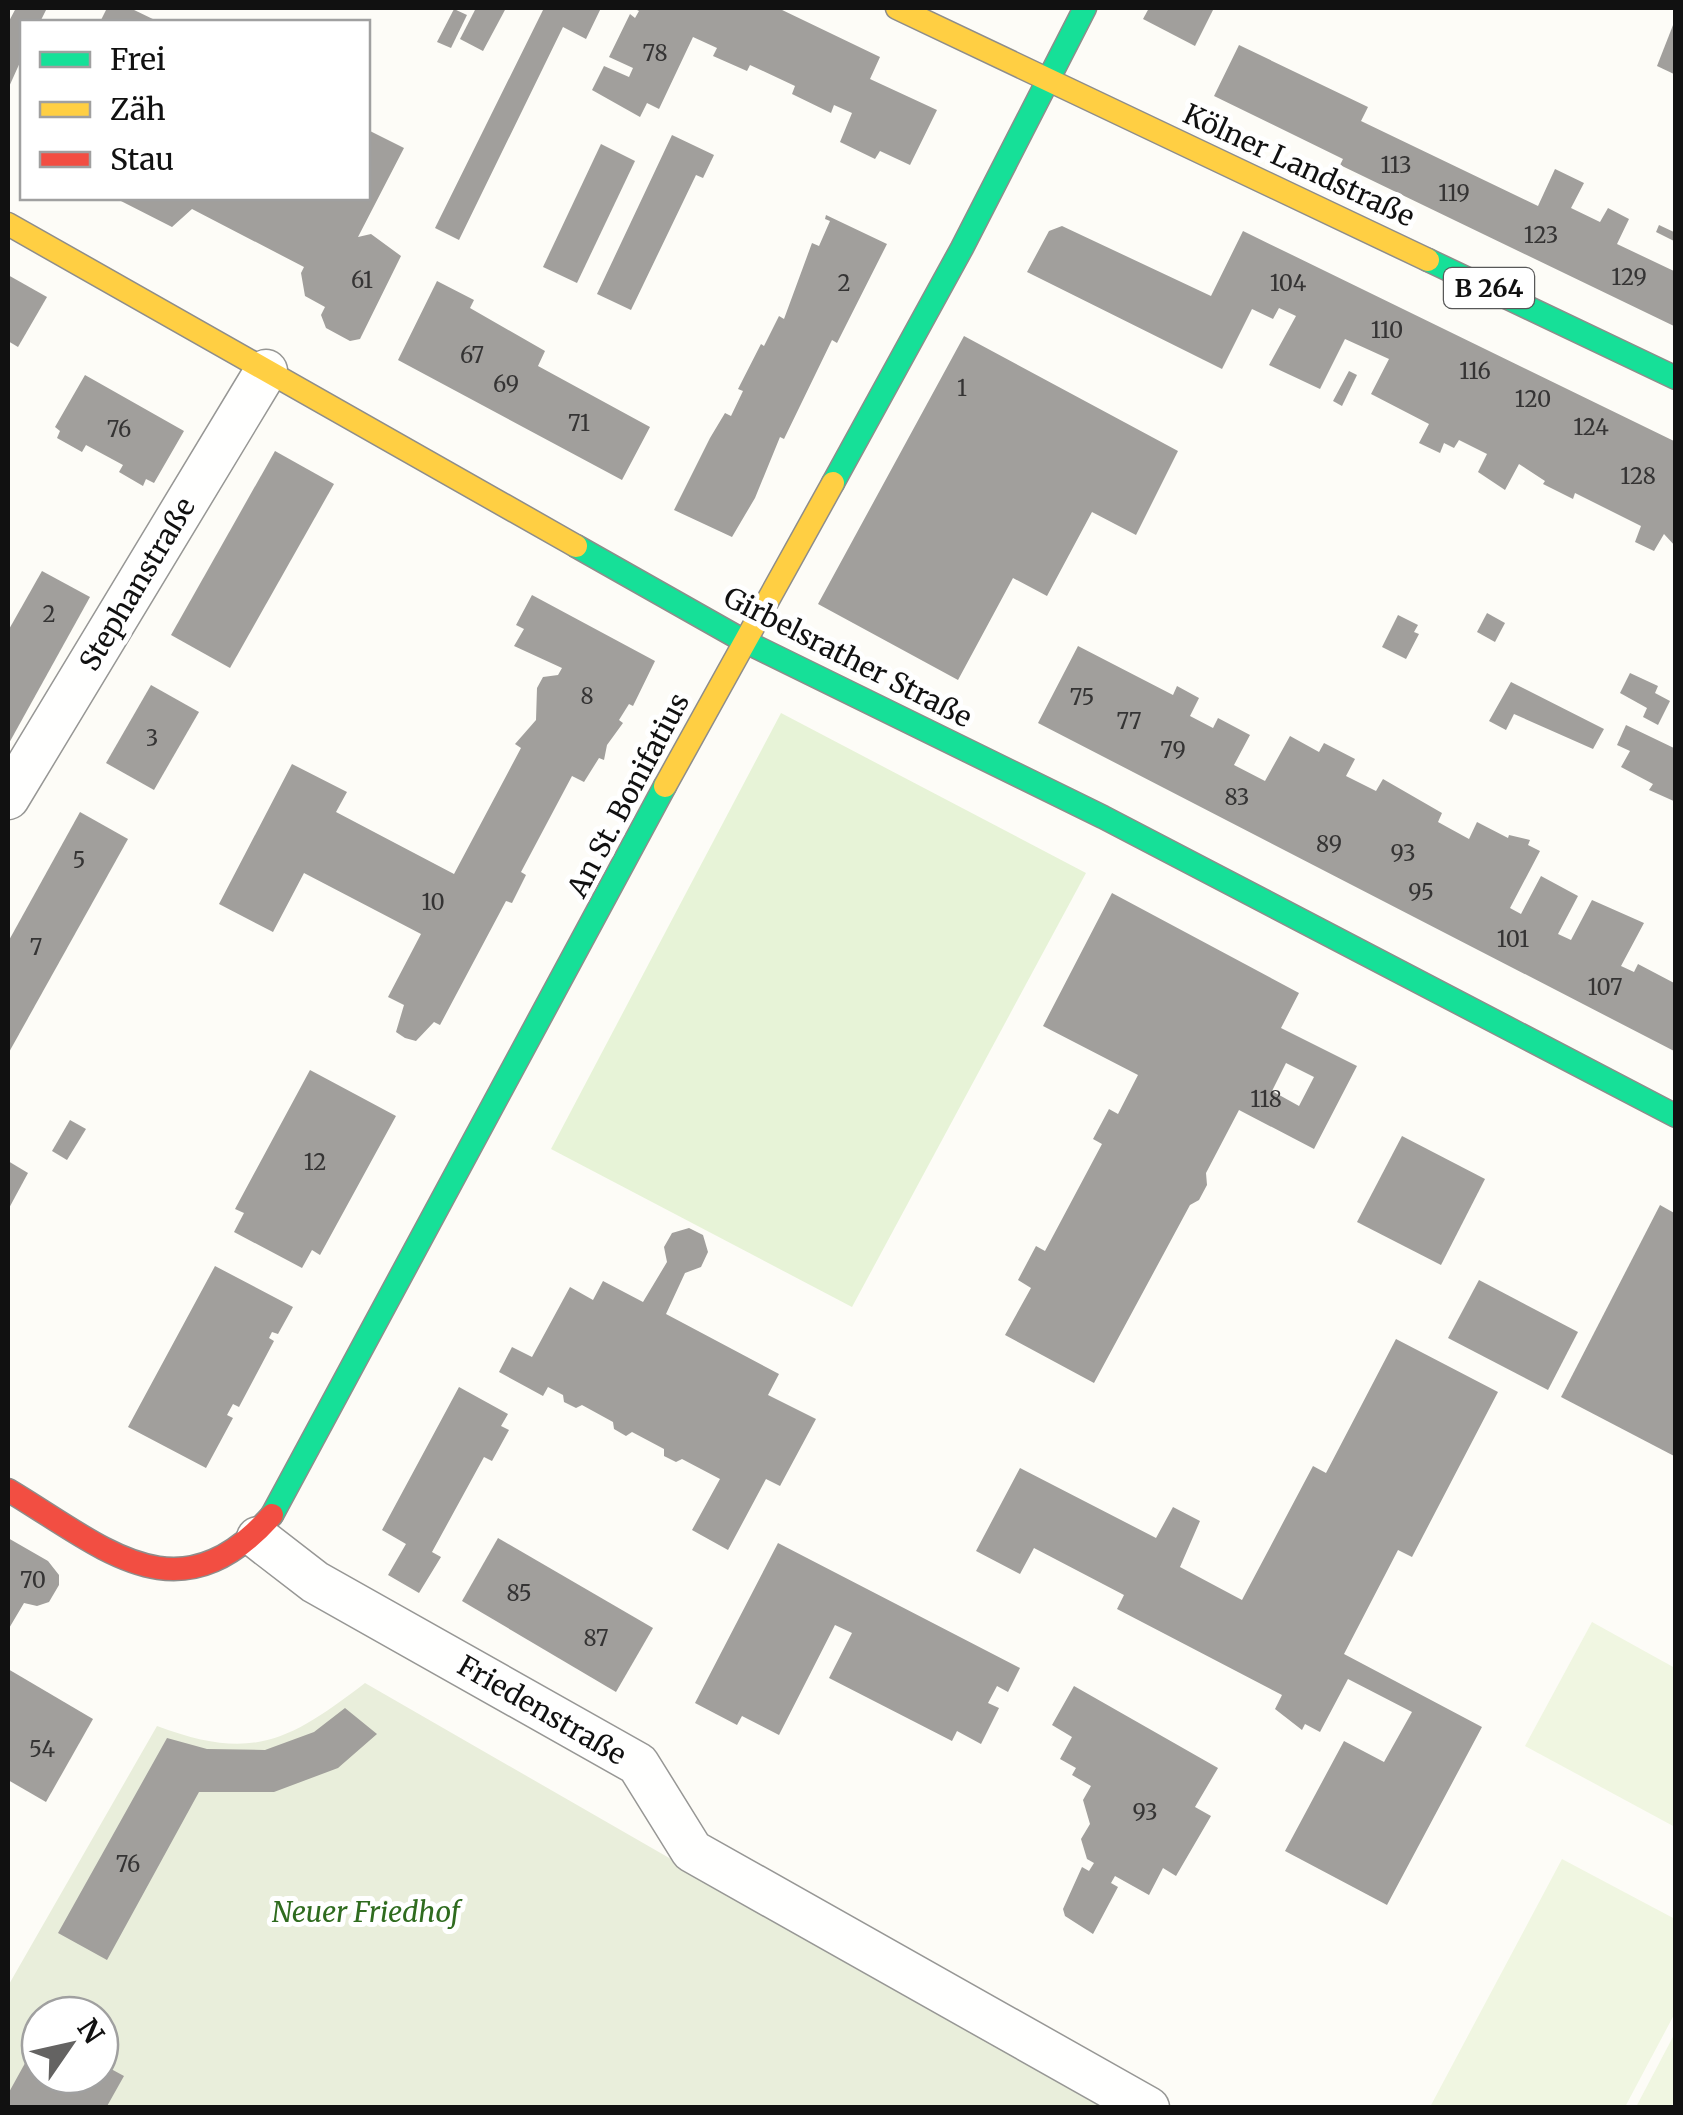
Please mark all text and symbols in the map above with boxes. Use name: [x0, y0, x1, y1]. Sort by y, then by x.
legend: [20, 20, 370, 200]
house number: 78: [642, 39, 668, 67]
text: Frei: [110, 40, 166, 78]
text: Zäh: [110, 90, 166, 128]
street label: Kölner Landstraße: [1178, 96, 1420, 234]
text: Stau: [110, 140, 174, 178]
house number: 113: [1380, 151, 1412, 179]
house number: 119: [1438, 179, 1470, 207]
house number: 123: [1524, 221, 1558, 249]
house number: 129: [1611, 263, 1647, 291]
house number: 61: [351, 266, 373, 294]
road number: B 264: [1444, 268, 1534, 308]
house number: 2: [837, 269, 851, 297]
house number: 104: [1270, 269, 1307, 297]
house number: 110: [1371, 316, 1403, 344]
house number: 67: [460, 341, 484, 369]
house number: 116: [1459, 357, 1491, 385]
house number: 69: [493, 370, 519, 398]
house number: 1: [957, 374, 967, 402]
house number: 120: [1515, 385, 1551, 413]
house number: 71: [568, 409, 590, 437]
house number: 124: [1573, 413, 1609, 441]
house number: 76: [107, 415, 131, 443]
house number: 128: [1620, 462, 1656, 490]
street label: Stephanstraße: [71, 491, 203, 677]
street label: Girbelsrather Straße: [718, 579, 978, 735]
house number: 2: [42, 600, 56, 628]
house number: 8: [580, 682, 594, 710]
house number: 75: [1070, 683, 1094, 711]
street label: An St. Bonifatius: [559, 687, 697, 904]
house number: 77: [1117, 707, 1141, 735]
house number: 3: [146, 724, 158, 752]
house number: 79: [1160, 736, 1186, 764]
house number: 83: [1225, 783, 1249, 811]
house number: 89: [1316, 830, 1342, 858]
house number: 93: [1391, 839, 1415, 867]
house number: 5: [73, 846, 85, 874]
house number: 95: [1408, 878, 1434, 906]
house number: 10: [421, 888, 445, 916]
house number: 101: [1497, 925, 1529, 953]
house number: 7: [30, 933, 42, 961]
house number: 107: [1587, 973, 1623, 1001]
house number: 118: [1250, 1085, 1282, 1113]
house number: 12: [304, 1148, 326, 1176]
house number: 70: [20, 1566, 46, 1594]
house number: 85: [506, 1579, 532, 1607]
house number: 87: [583, 1624, 609, 1652]
street label: Friedenstraße: [451, 1647, 633, 1773]
house number: 54: [29, 1735, 55, 1763]
house number: 93: [1133, 1798, 1157, 1826]
house number: 76: [116, 1850, 140, 1878]
park label: Neuer Friedhof: [272, 1894, 464, 1930]
north arrow: [20, 1995, 120, 2095]
text: N: [70, 2012, 112, 2050]

